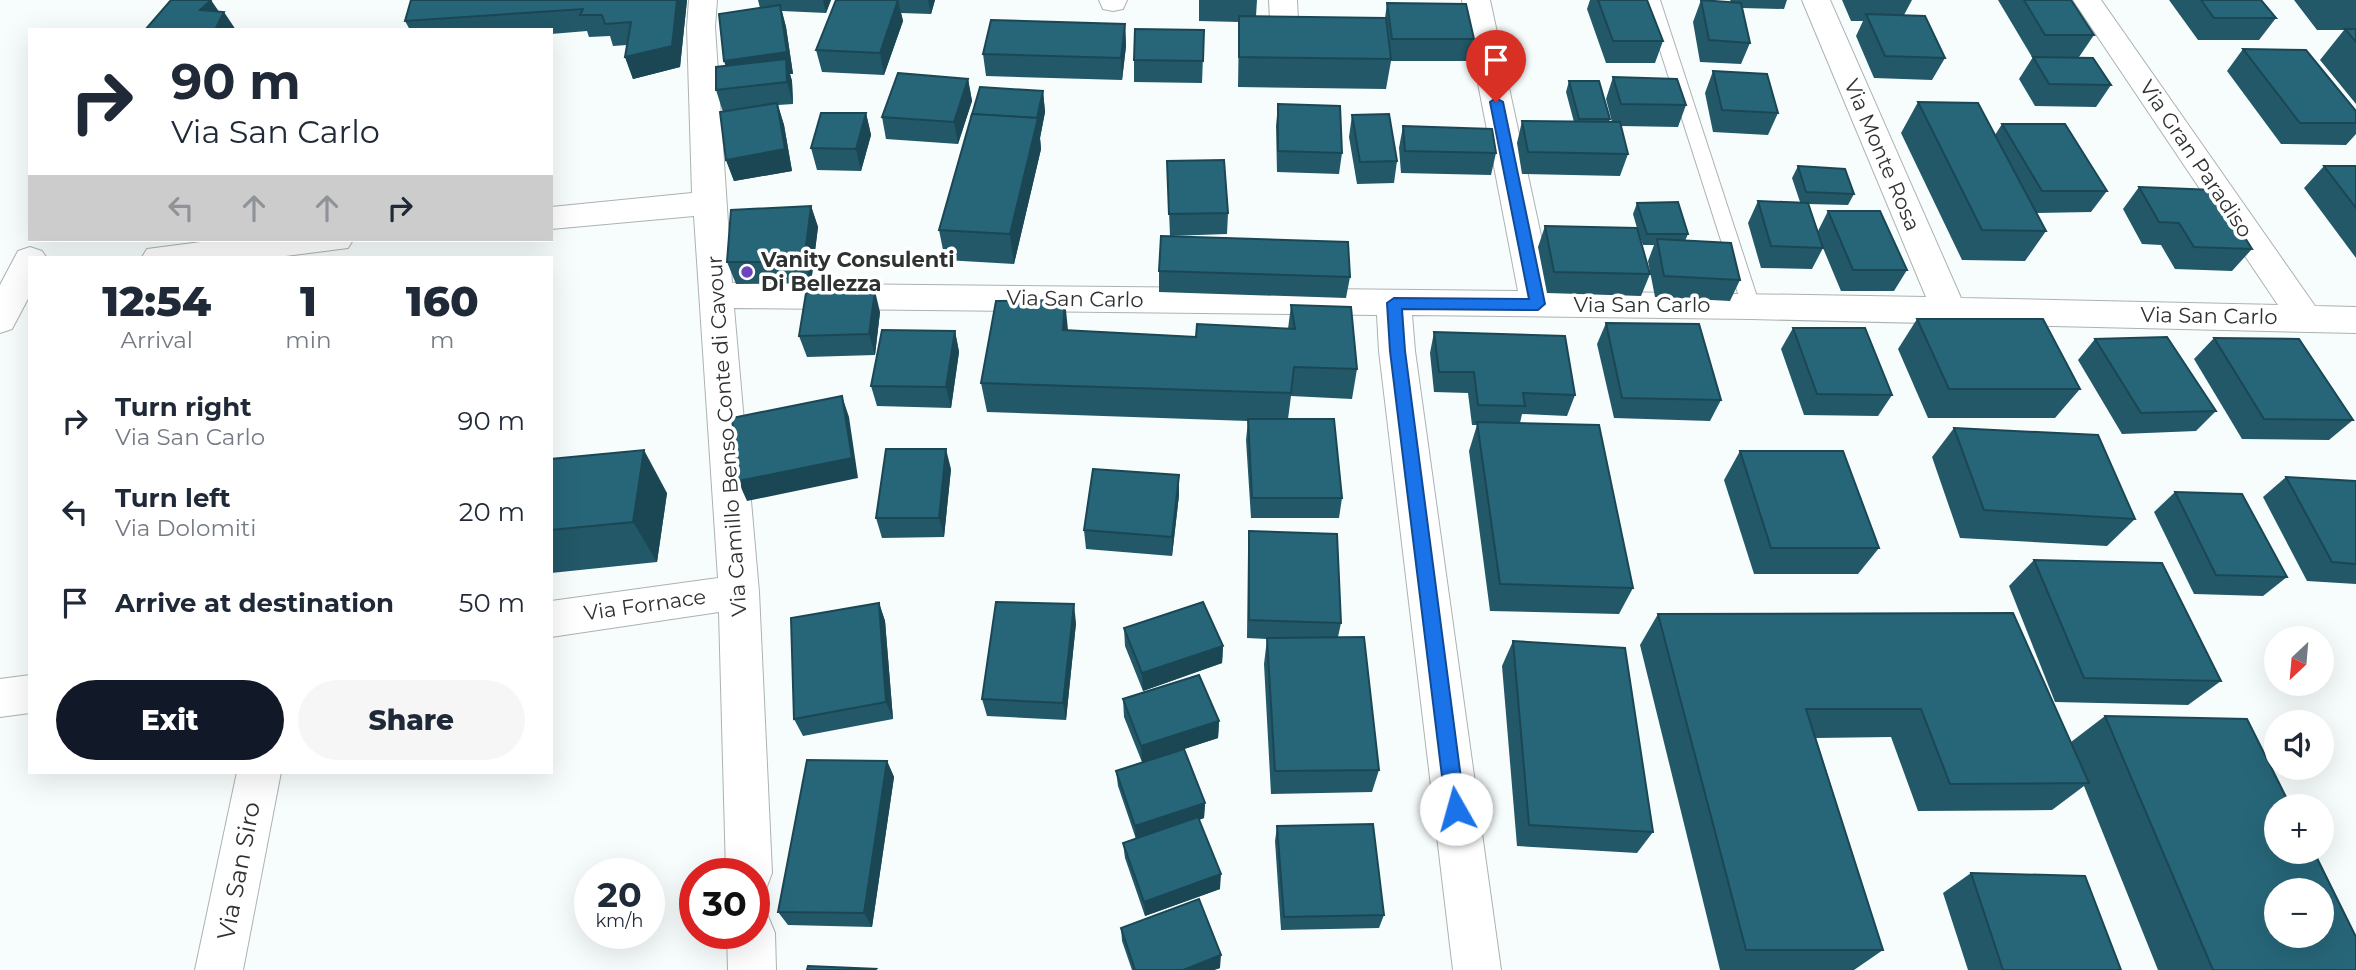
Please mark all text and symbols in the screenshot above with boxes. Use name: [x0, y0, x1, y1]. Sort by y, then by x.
pin: [1466, 30, 1526, 102]
icon: arrive: [1477, 41, 1515, 79]
text: 90 m: [171, 52, 301, 111]
icon: right: [56, 56, 147, 147]
street label: Via Monte Rosa: [1839, 75, 1926, 235]
street label: Via Gran Paradiso: [2135, 75, 2258, 242]
text: Via San Carlo: [171, 112, 380, 151]
icon: left: [162, 189, 200, 227]
icon: ahead: [235, 189, 273, 227]
icon: ahead: [308, 189, 346, 227]
icon: right: [381, 189, 419, 227]
place label: Vanity Consulenti Di Bellezza: [760, 247, 955, 296]
street label: Via Camillo Benso Conte di Cavour: [701, 255, 752, 617]
marker: Vanity Consulenti Di Bellezza: [739, 264, 755, 280]
text: 12:54: [102, 275, 211, 327]
text: 1: [300, 275, 317, 327]
text: 160: [406, 275, 479, 327]
street label: Via San Carlo: [1006, 285, 1144, 312]
street label: Via San Carlo: [1573, 292, 1711, 317]
street label: Via San Carlo: [2140, 302, 2278, 329]
text: Arrival: [120, 326, 193, 354]
text: min: [285, 326, 332, 354]
text: m: [430, 326, 454, 354]
text: Turn right: [115, 391, 251, 423]
icon: right: [56, 402, 94, 440]
text: 90 m: [458, 405, 525, 437]
text: Via San Carlo: [115, 423, 265, 451]
text: Turn left: [115, 482, 231, 514]
icon: left: [56, 493, 94, 531]
text: 20 m: [459, 496, 525, 528]
text: Via Dolomiti: [115, 514, 256, 542]
icon: arrive: [56, 584, 94, 622]
street label: Via Fornace: [582, 584, 708, 625]
text: Arrive at destination: [115, 587, 394, 619]
text: 50 m: [459, 587, 525, 619]
north arrow: [2264, 626, 2334, 696]
map controls: [2264, 626, 2334, 948]
button: Exit: [56, 680, 284, 760]
button: Share: [298, 680, 525, 760]
button: sound: [2264, 710, 2334, 780]
position arrow: [1419, 772, 1493, 846]
button: +: [2264, 794, 2334, 864]
street label: Via San Siro: [211, 799, 266, 943]
speed limit sign: 30: [679, 858, 770, 949]
text: 20: [597, 873, 642, 916]
button: −: [2264, 878, 2334, 948]
text: km/h: [595, 910, 644, 932]

